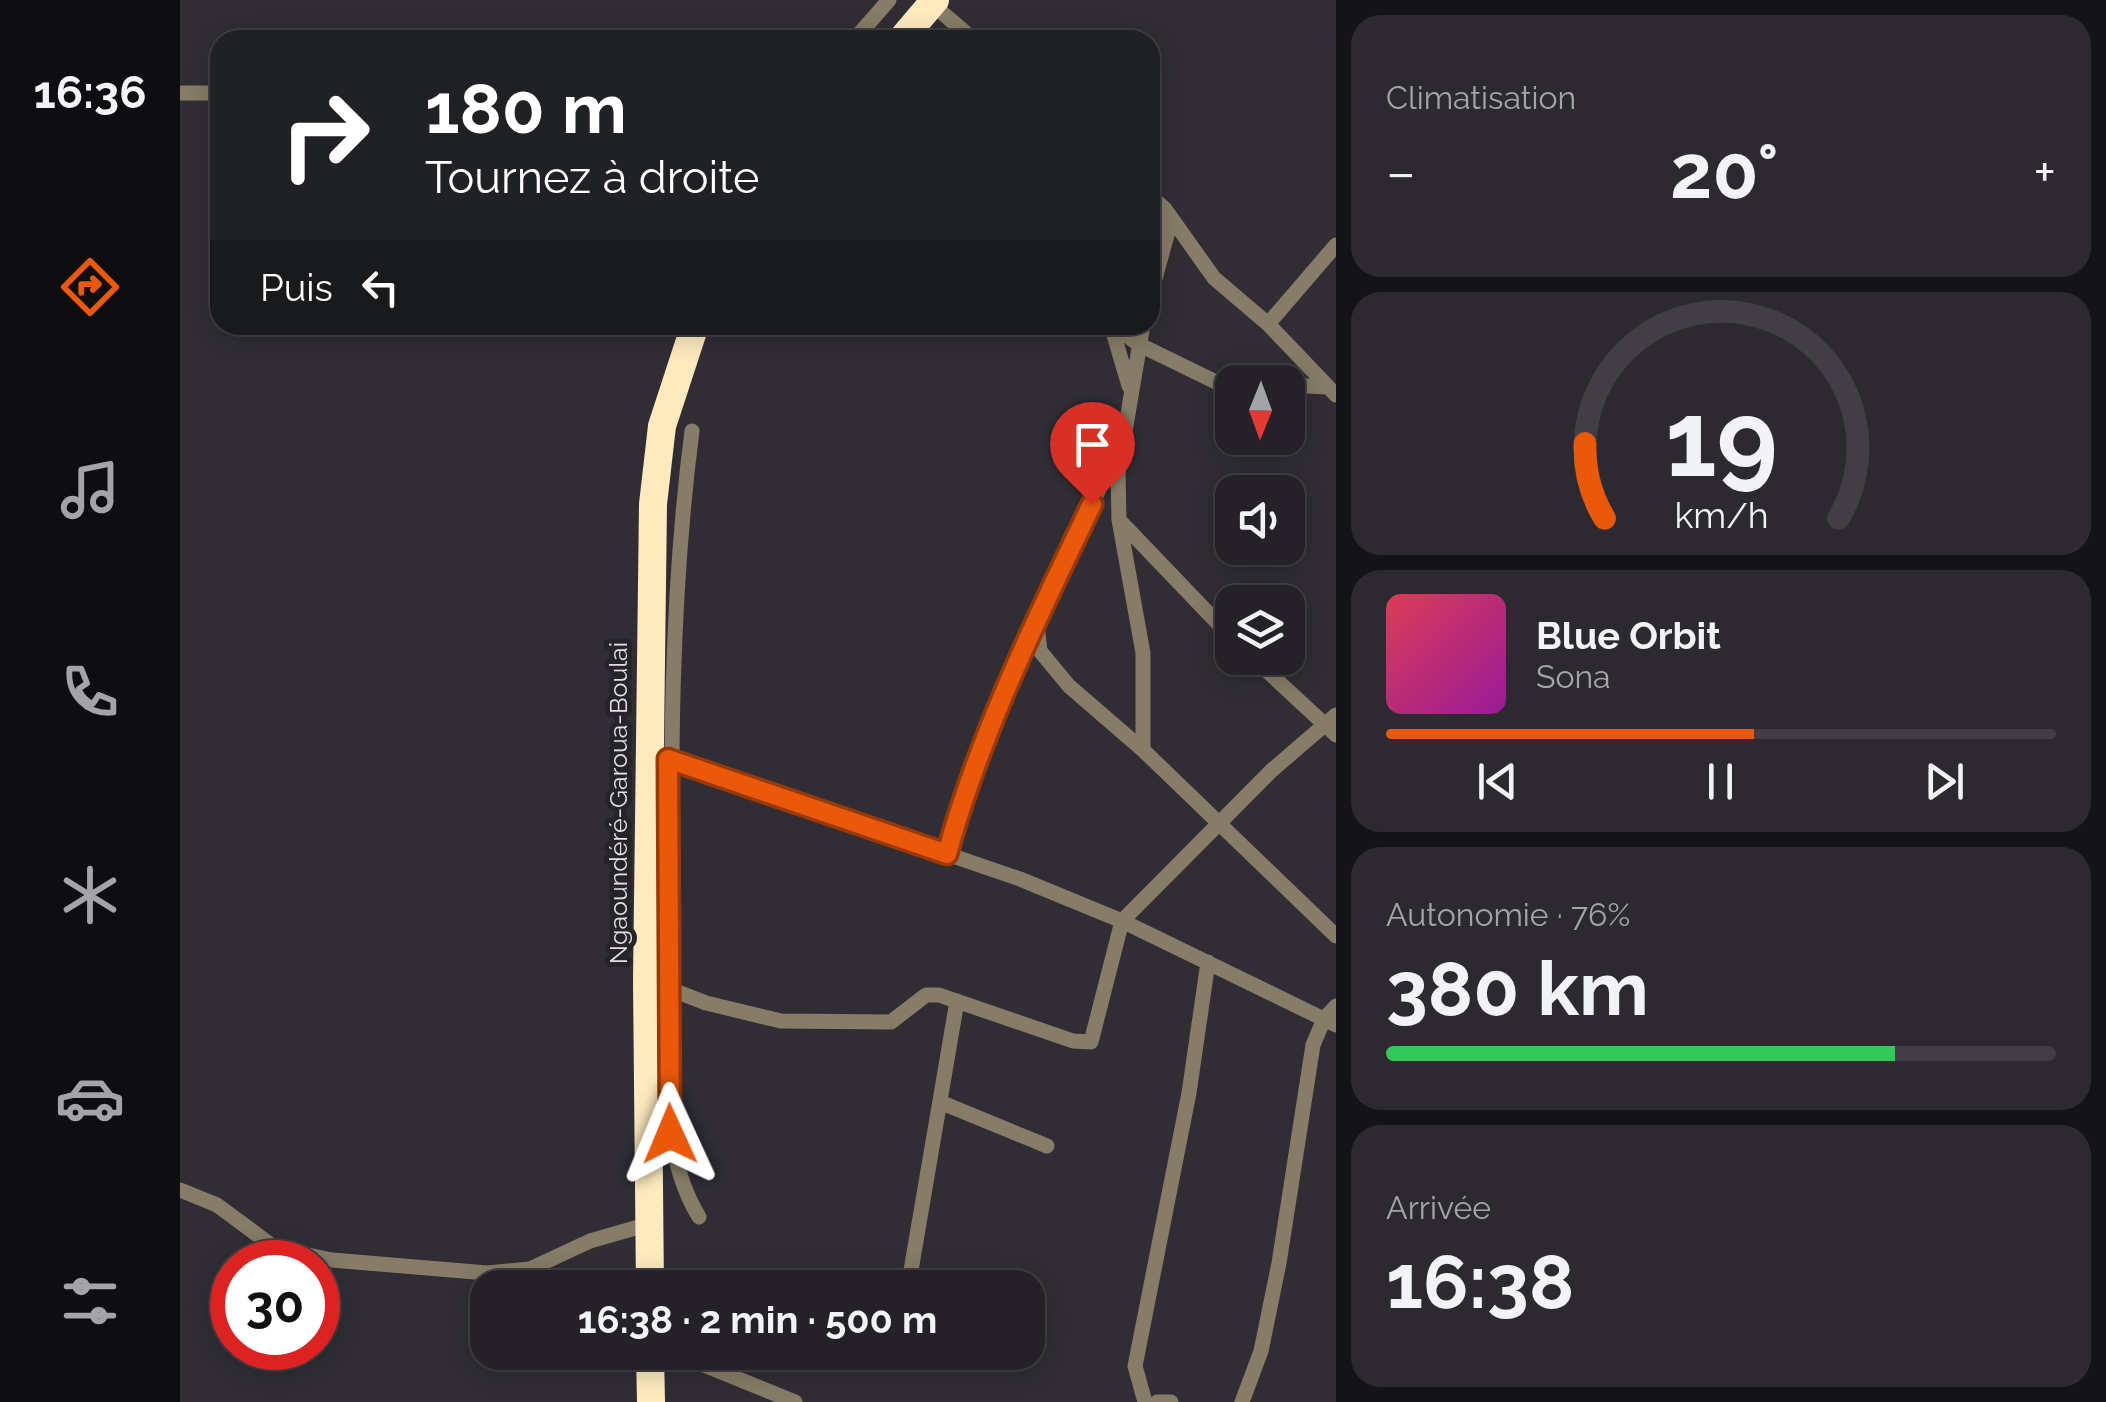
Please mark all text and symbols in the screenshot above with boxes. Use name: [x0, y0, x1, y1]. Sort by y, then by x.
text: 16:36: [33, 66, 147, 119]
text: 180 m: [425, 67, 627, 149]
icon: right: [260, 70, 390, 200]
text: Climatisation: [1386, 79, 1576, 116]
text: 20°: [1670, 127, 1779, 216]
text: −: [1386, 140, 1416, 205]
text: +: [2033, 140, 2056, 205]
text: Tournez à droite: [425, 151, 759, 204]
icon: directions: [55, 252, 125, 322]
icon: left: [353, 260, 408, 315]
text: Puis: [260, 265, 333, 310]
north arrow: [1215, 365, 1305, 455]
map controls: [1215, 365, 1305, 675]
text: 19: [1665, 378, 1777, 500]
pin: [1050, 402, 1135, 505]
icon: arrive: [1065, 417, 1120, 472]
icon: music: [55, 455, 125, 525]
button: sound: [1215, 475, 1305, 565]
text: km/h: [1674, 494, 1768, 536]
button: layers: [1215, 585, 1305, 675]
text: Blue Orbit: [1536, 613, 1721, 658]
street label: Ngaoundéré-Garoua-Boulai: [603, 642, 633, 964]
icon: phone: [55, 657, 125, 727]
text: Sona: [1536, 658, 1611, 695]
icon: previous: [1470, 754, 1525, 809]
icon: pause: [1693, 754, 1748, 809]
icon: next: [1917, 754, 1972, 809]
icon: climate: [55, 860, 125, 930]
text: Autonomie · 76%: [1386, 896, 1630, 933]
text: 380 km: [1386, 944, 1649, 1033]
icon: car: [55, 1063, 125, 1133]
position arrow: [618, 1082, 722, 1186]
text: Arrivée: [1386, 1189, 1491, 1226]
text: 16:38: [1386, 1237, 1574, 1326]
speed limit sign: 30: [210, 1240, 340, 1370]
icon: filters: [55, 1266, 125, 1336]
text: 16:38 · 2 min · 500 m: [578, 1297, 937, 1342]

